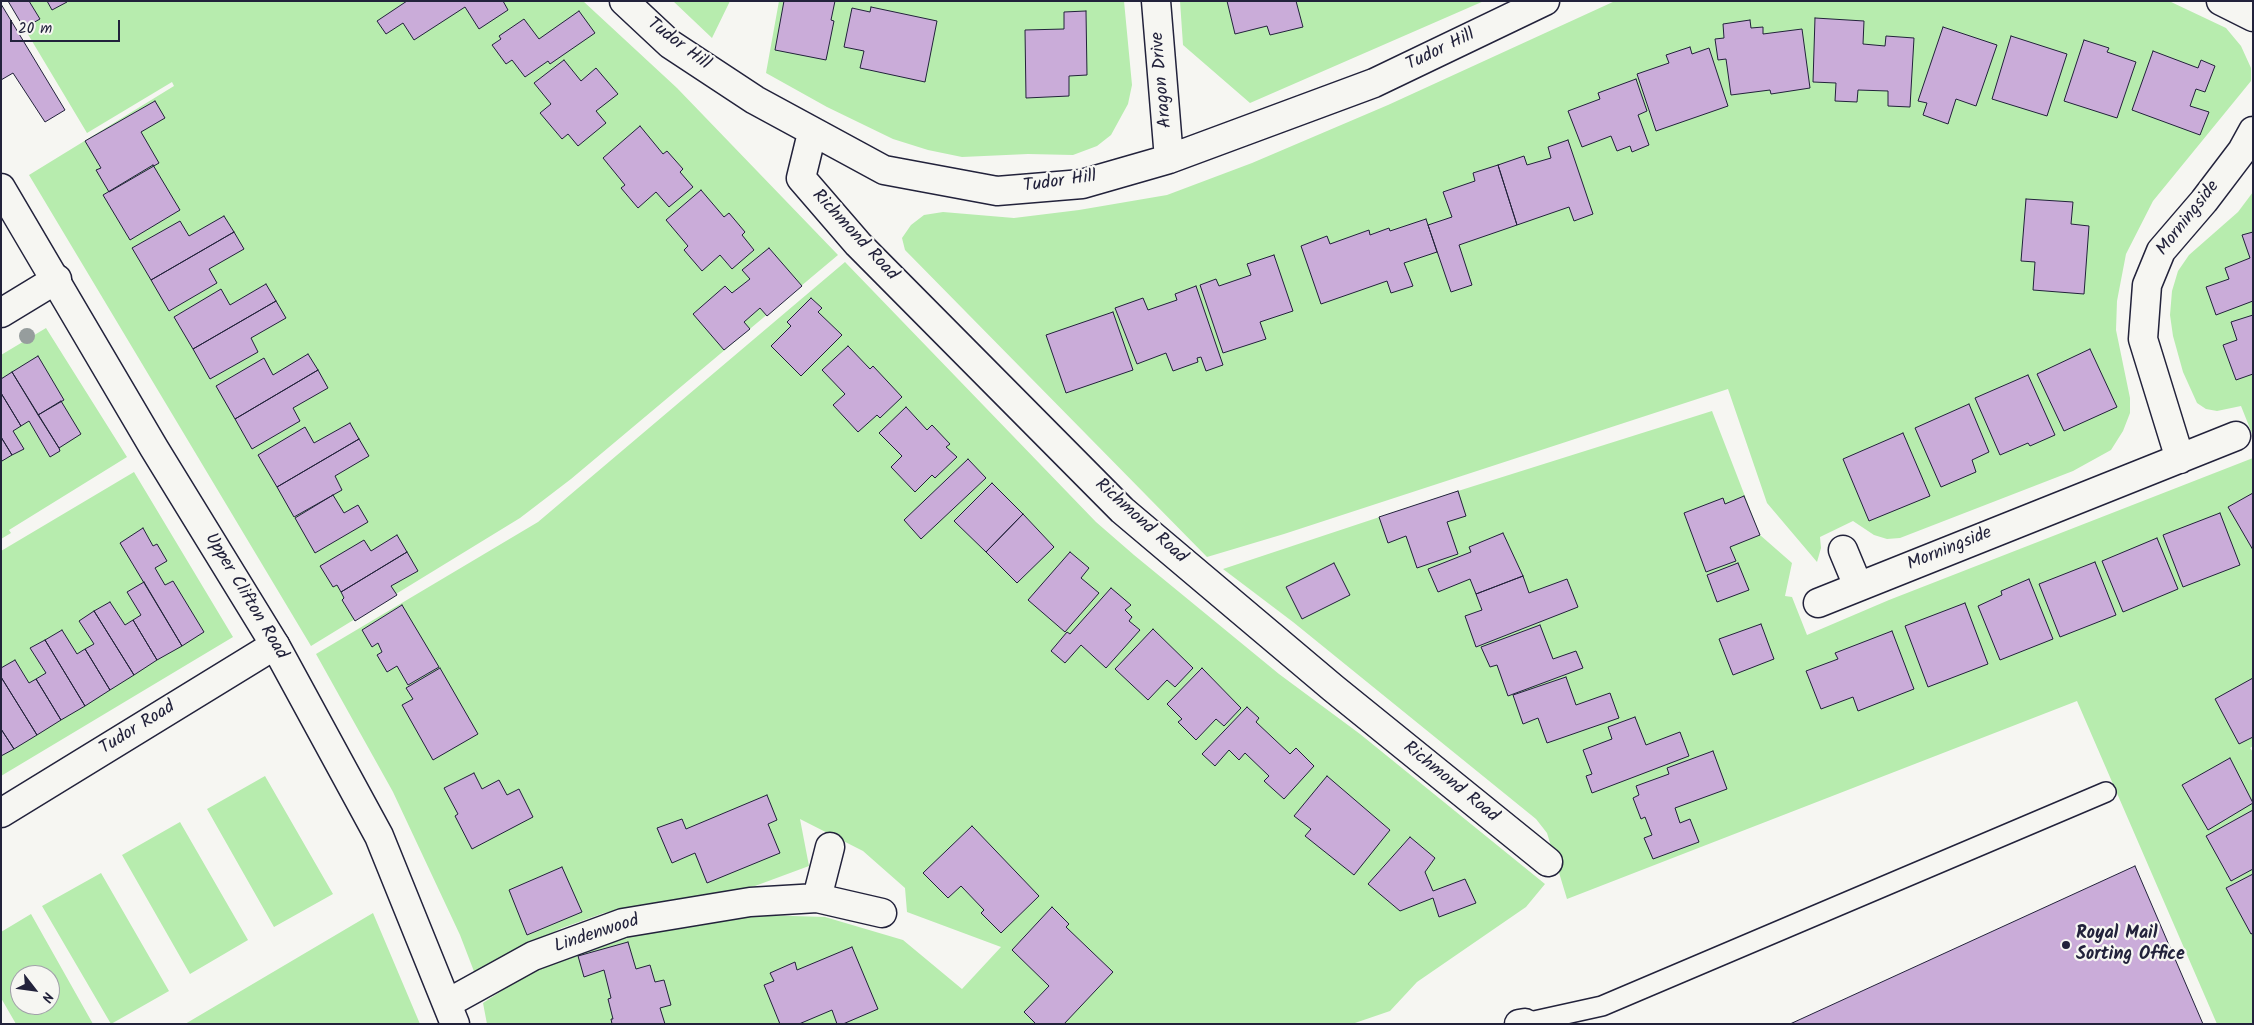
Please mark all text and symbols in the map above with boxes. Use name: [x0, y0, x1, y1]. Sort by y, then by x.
scale bar: [12, 10, 122, 42]
street label: Tudor Hill: [642, 14, 714, 76]
text: 20 m: [18, 17, 52, 41]
street label: Tudor Hill: [1403, 25, 1479, 77]
street label: Aragon Drive: [1148, 31, 1178, 129]
street label: Tudor Hill: [1022, 167, 1098, 199]
street label: Morningside: [2153, 177, 2225, 261]
street label: Richmond Road: [806, 186, 902, 286]
street label: Richmond Road: [1089, 475, 1191, 569]
street label: Morningside: [1905, 523, 1995, 577]
street label: Upper Clifton Road: [199, 530, 291, 664]
street label: Tudor Road: [96, 697, 180, 761]
street label: Richmond Road: [1398, 738, 1502, 828]
street label: Lindenwood: [552, 911, 642, 959]
place label: Royal Mail Sorting Office: [2076, 924, 2185, 966]
marker: Royal Mail Sorting Office: [2060, 939, 2072, 951]
north arrow: [10, 965, 60, 1015]
text: N: [35, 988, 59, 1006]

